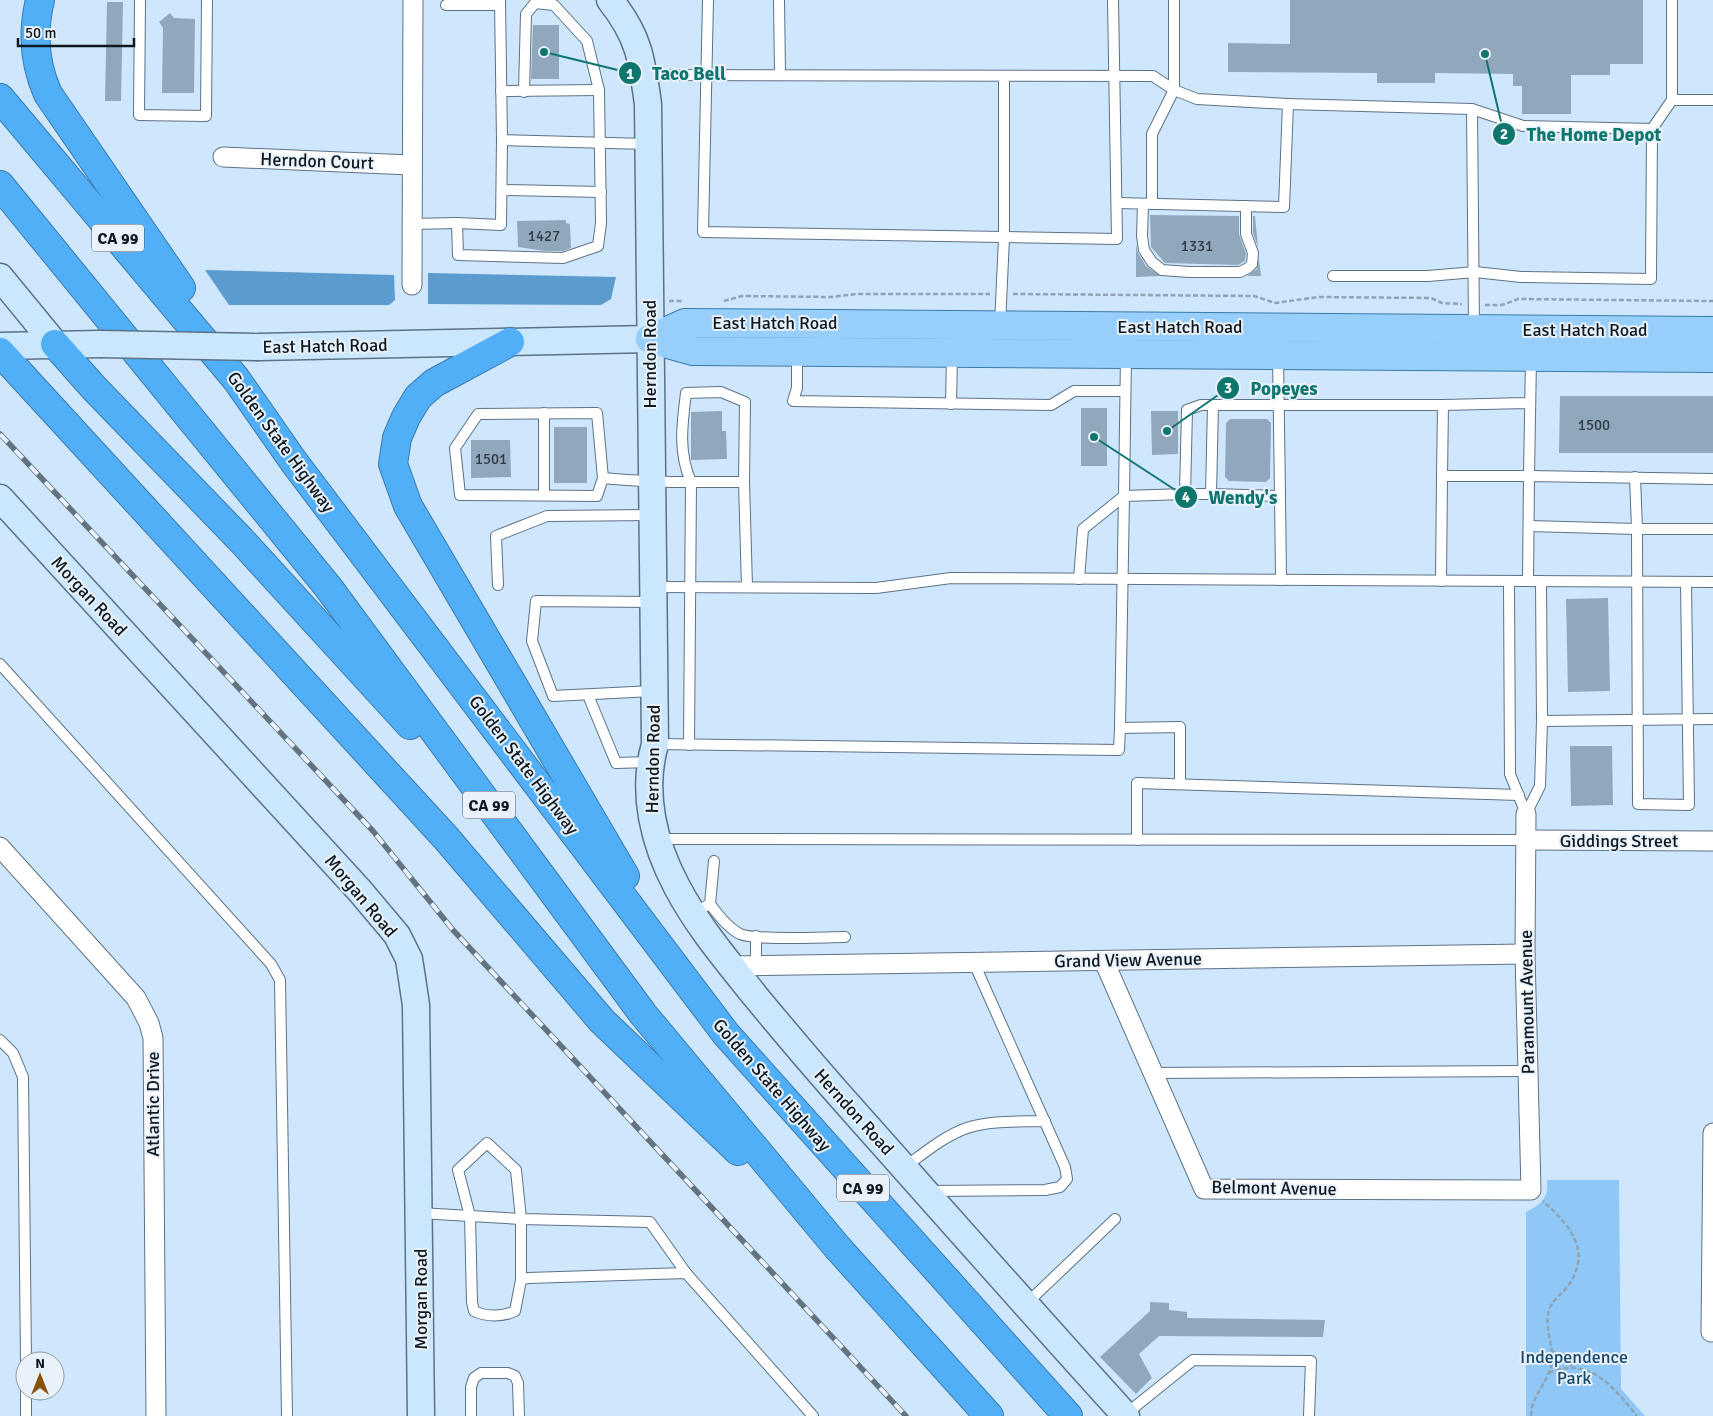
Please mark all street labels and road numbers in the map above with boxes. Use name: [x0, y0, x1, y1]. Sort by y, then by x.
street label: Herndon Court: [260, 148, 374, 174]
road number: CA 99: [92, 224, 144, 252]
street label: Herndon Road: [639, 300, 661, 408]
street label: East Hatch Road: [712, 312, 838, 334]
street label: East Hatch Road: [1117, 316, 1243, 338]
street label: East Hatch Road: [1522, 319, 1648, 341]
street label: East Hatch Road: [262, 334, 388, 358]
street label: Golden State Highway: [222, 367, 340, 517]
street label: Morgan Road: [46, 551, 132, 641]
street label: Golden State Highway: [464, 691, 584, 840]
street label: Herndon Road: [641, 704, 665, 814]
road number: CA 99: [463, 792, 515, 818]
street label: Giddings Street: [1560, 830, 1678, 852]
street label: Morgan Road: [320, 850, 402, 942]
street label: Paramount Avenue: [1515, 930, 1539, 1074]
street label: Grand View Avenue: [1054, 948, 1202, 972]
street label: Golden State Highway: [708, 1014, 836, 1156]
street label: Atlantic Drive: [142, 1051, 164, 1157]
street label: Herndon Road: [809, 1064, 899, 1160]
road number: CA 99: [837, 1174, 889, 1202]
street label: Belmont Avenue: [1211, 1176, 1337, 1200]
street label: Morgan Road: [410, 1248, 432, 1350]

